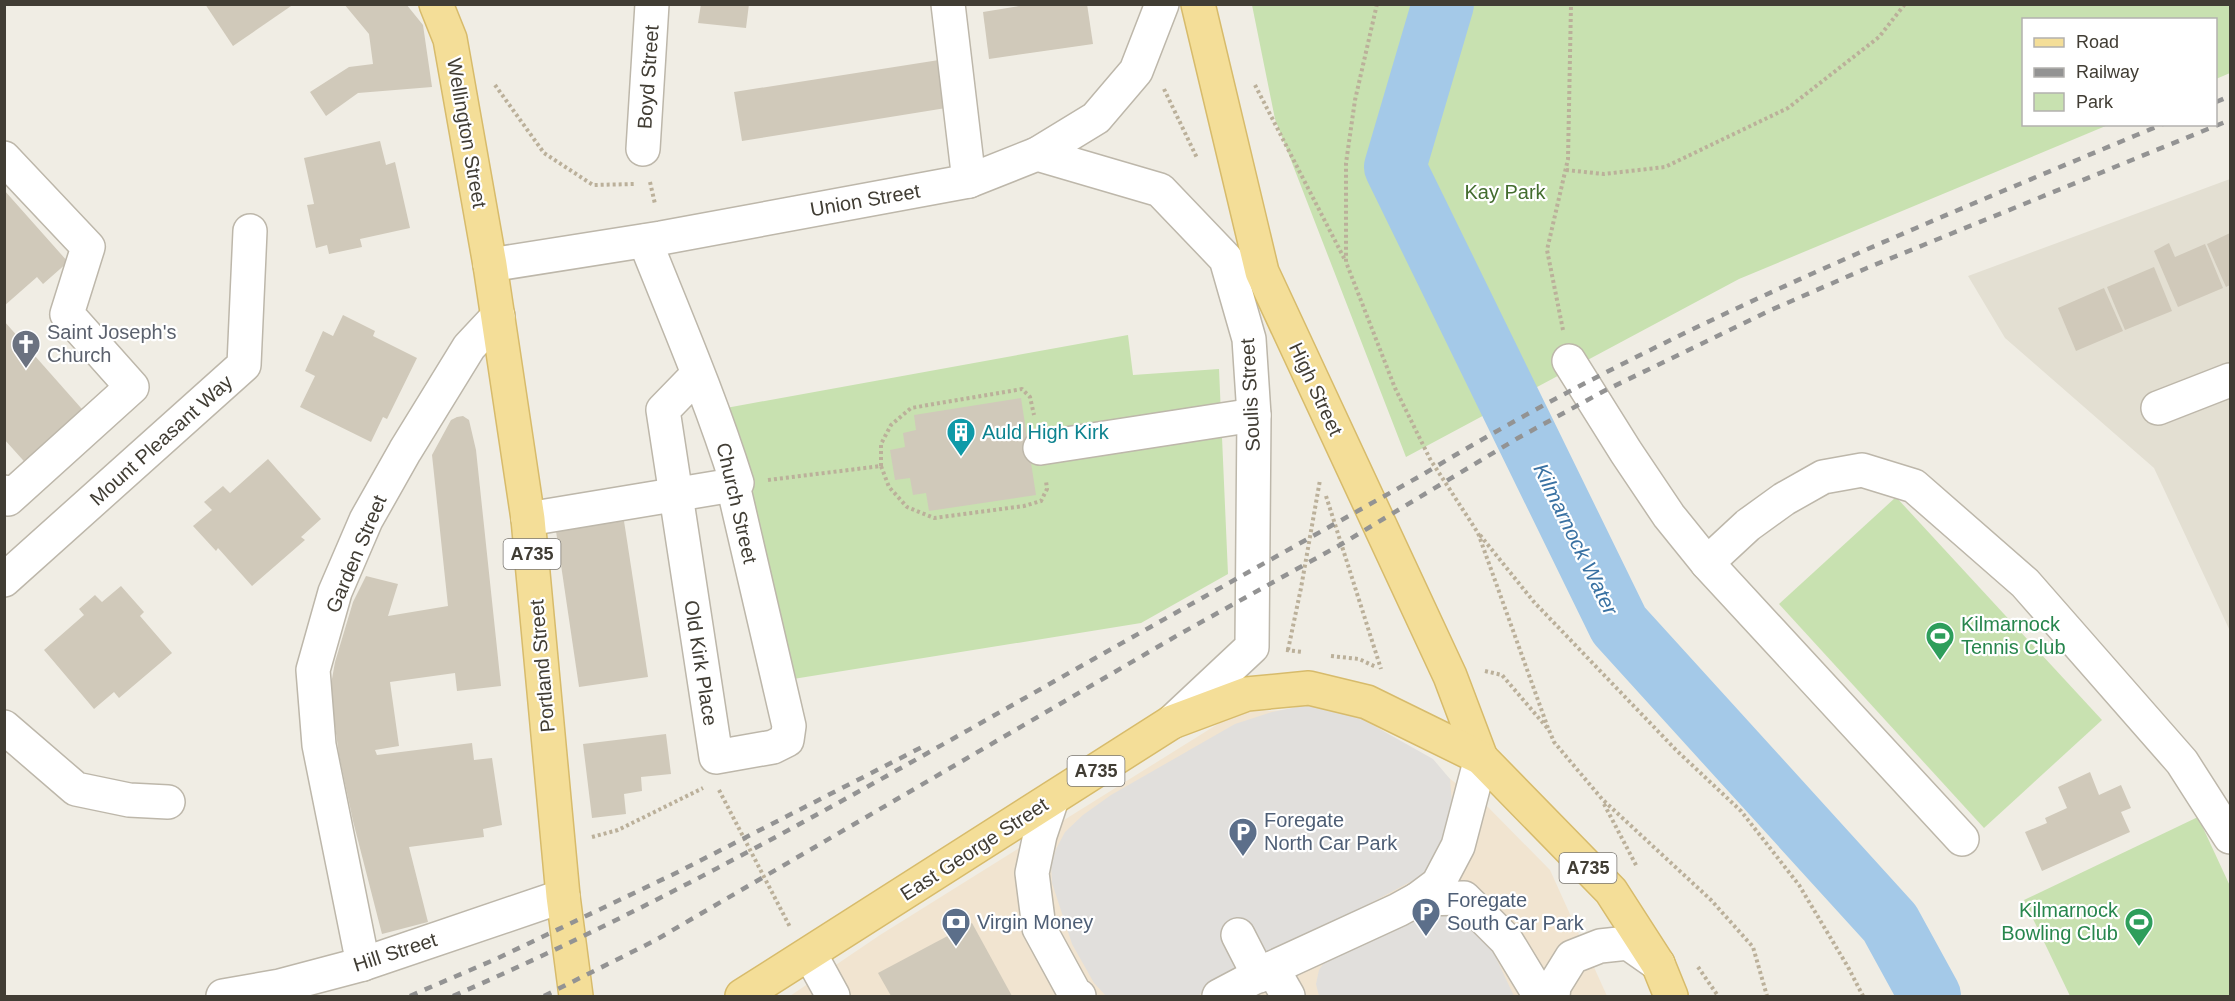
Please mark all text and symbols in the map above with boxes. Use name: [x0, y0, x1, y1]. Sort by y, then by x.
legend: [2022, 18, 2217, 126]
street label: Boyd Street: [633, 24, 663, 130]
text: Road: [2076, 32, 2119, 52]
street label: Wellington Street: [443, 56, 491, 210]
text: Railway: [2076, 62, 2139, 82]
text: Park: [2076, 92, 2114, 112]
street label: Union Street: [808, 179, 922, 220]
park label: Kay Park: [1464, 181, 1547, 203]
place label: Saint Joseph's Church: [47, 321, 176, 366]
church icon: Saint Joseph's Church: [10, 328, 42, 370]
street label: Soulis Street: [1236, 337, 1264, 452]
street label: High Street: [1285, 339, 1347, 439]
street label: Mount Pleasant Way: [85, 370, 237, 510]
building icon: Auld High Kirk: [945, 416, 977, 458]
place label: Auld High Kirk: [982, 421, 1110, 443]
street label: Church Street: [712, 440, 762, 566]
water label: Kilmarnock Water: [1529, 460, 1623, 619]
street label: Garden Street: [321, 491, 391, 616]
road number: A735: [504, 539, 560, 569]
street label: Portland Street: [525, 598, 559, 733]
street label: Old Kirk Place: [680, 599, 722, 727]
place label: Kilmarnock Tennis Club: [1961, 613, 2066, 658]
sports icon: Kilmarnock Tennis Club: [1924, 620, 1956, 662]
road number: A735: [1068, 756, 1124, 786]
street label: East George Street: [896, 793, 1052, 905]
place label: Foregate North Car Park: [1264, 809, 1398, 854]
parking icon: Foregate North Car Park: [1227, 816, 1259, 858]
road number: A735: [1560, 853, 1616, 883]
place label: Foregate South Car Park: [1447, 889, 1585, 934]
parking icon: Foregate South Car Park: [1410, 896, 1442, 938]
place label: Kilmarnock Bowling Club: [2001, 899, 2119, 944]
bank icon: Virgin Money: [940, 906, 972, 948]
sports icon: Kilmarnock Bowling Club: [2123, 906, 2155, 948]
place label: Virgin Money: [977, 911, 1093, 933]
street label: Hill Street: [350, 928, 440, 976]

